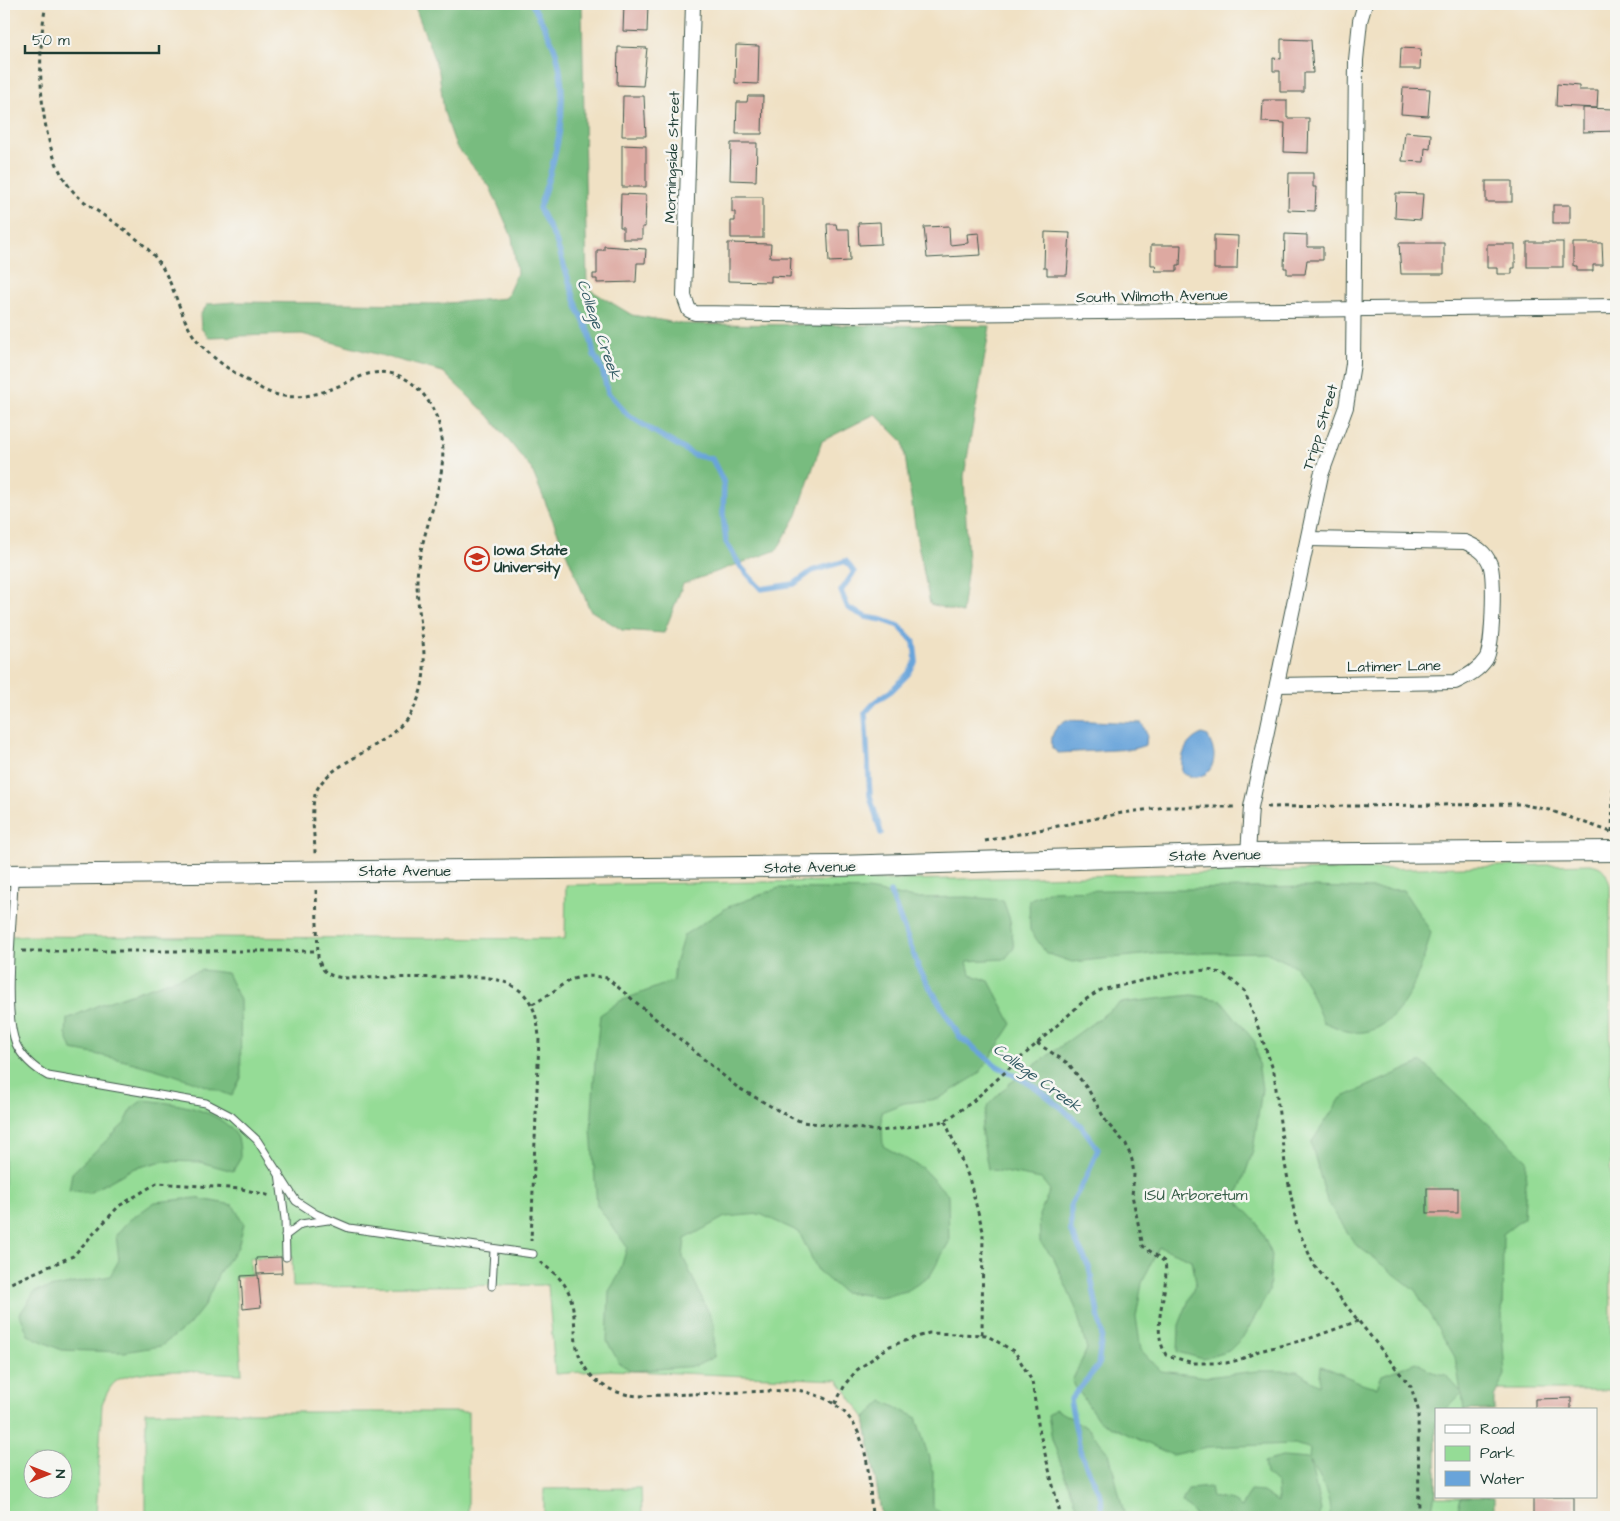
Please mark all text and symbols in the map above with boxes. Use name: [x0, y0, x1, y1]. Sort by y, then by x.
scale bar: [25, 22, 159, 54]
text: 50 m: [32, 30, 70, 51]
street label: Morningside Street: [660, 91, 686, 223]
water label: College Creek: [571, 276, 627, 384]
street label: South Wilmoth Avenue: [1076, 285, 1228, 308]
street label: Tripp Street: [1297, 382, 1344, 473]
place label: Iowa State University: [494, 540, 568, 579]
school or university icon: Iowa State University: [464, 546, 490, 572]
street label: Latimer Lane: [1347, 655, 1441, 678]
street label: State Avenue: [1169, 844, 1261, 867]
street label: State Avenue: [764, 856, 856, 879]
street label: State Avenue: [359, 861, 451, 882]
water label: College Creek: [988, 1038, 1087, 1119]
park label: ISU Arboretum: [1145, 1185, 1248, 1206]
legend: [1435, 1408, 1598, 1498]
text: Road: [1480, 1419, 1515, 1440]
text: Park: [1480, 1443, 1515, 1464]
north arrow: [22, 1448, 72, 1498]
text: Water: [1480, 1469, 1524, 1490]
text: N: [50, 1470, 70, 1479]

